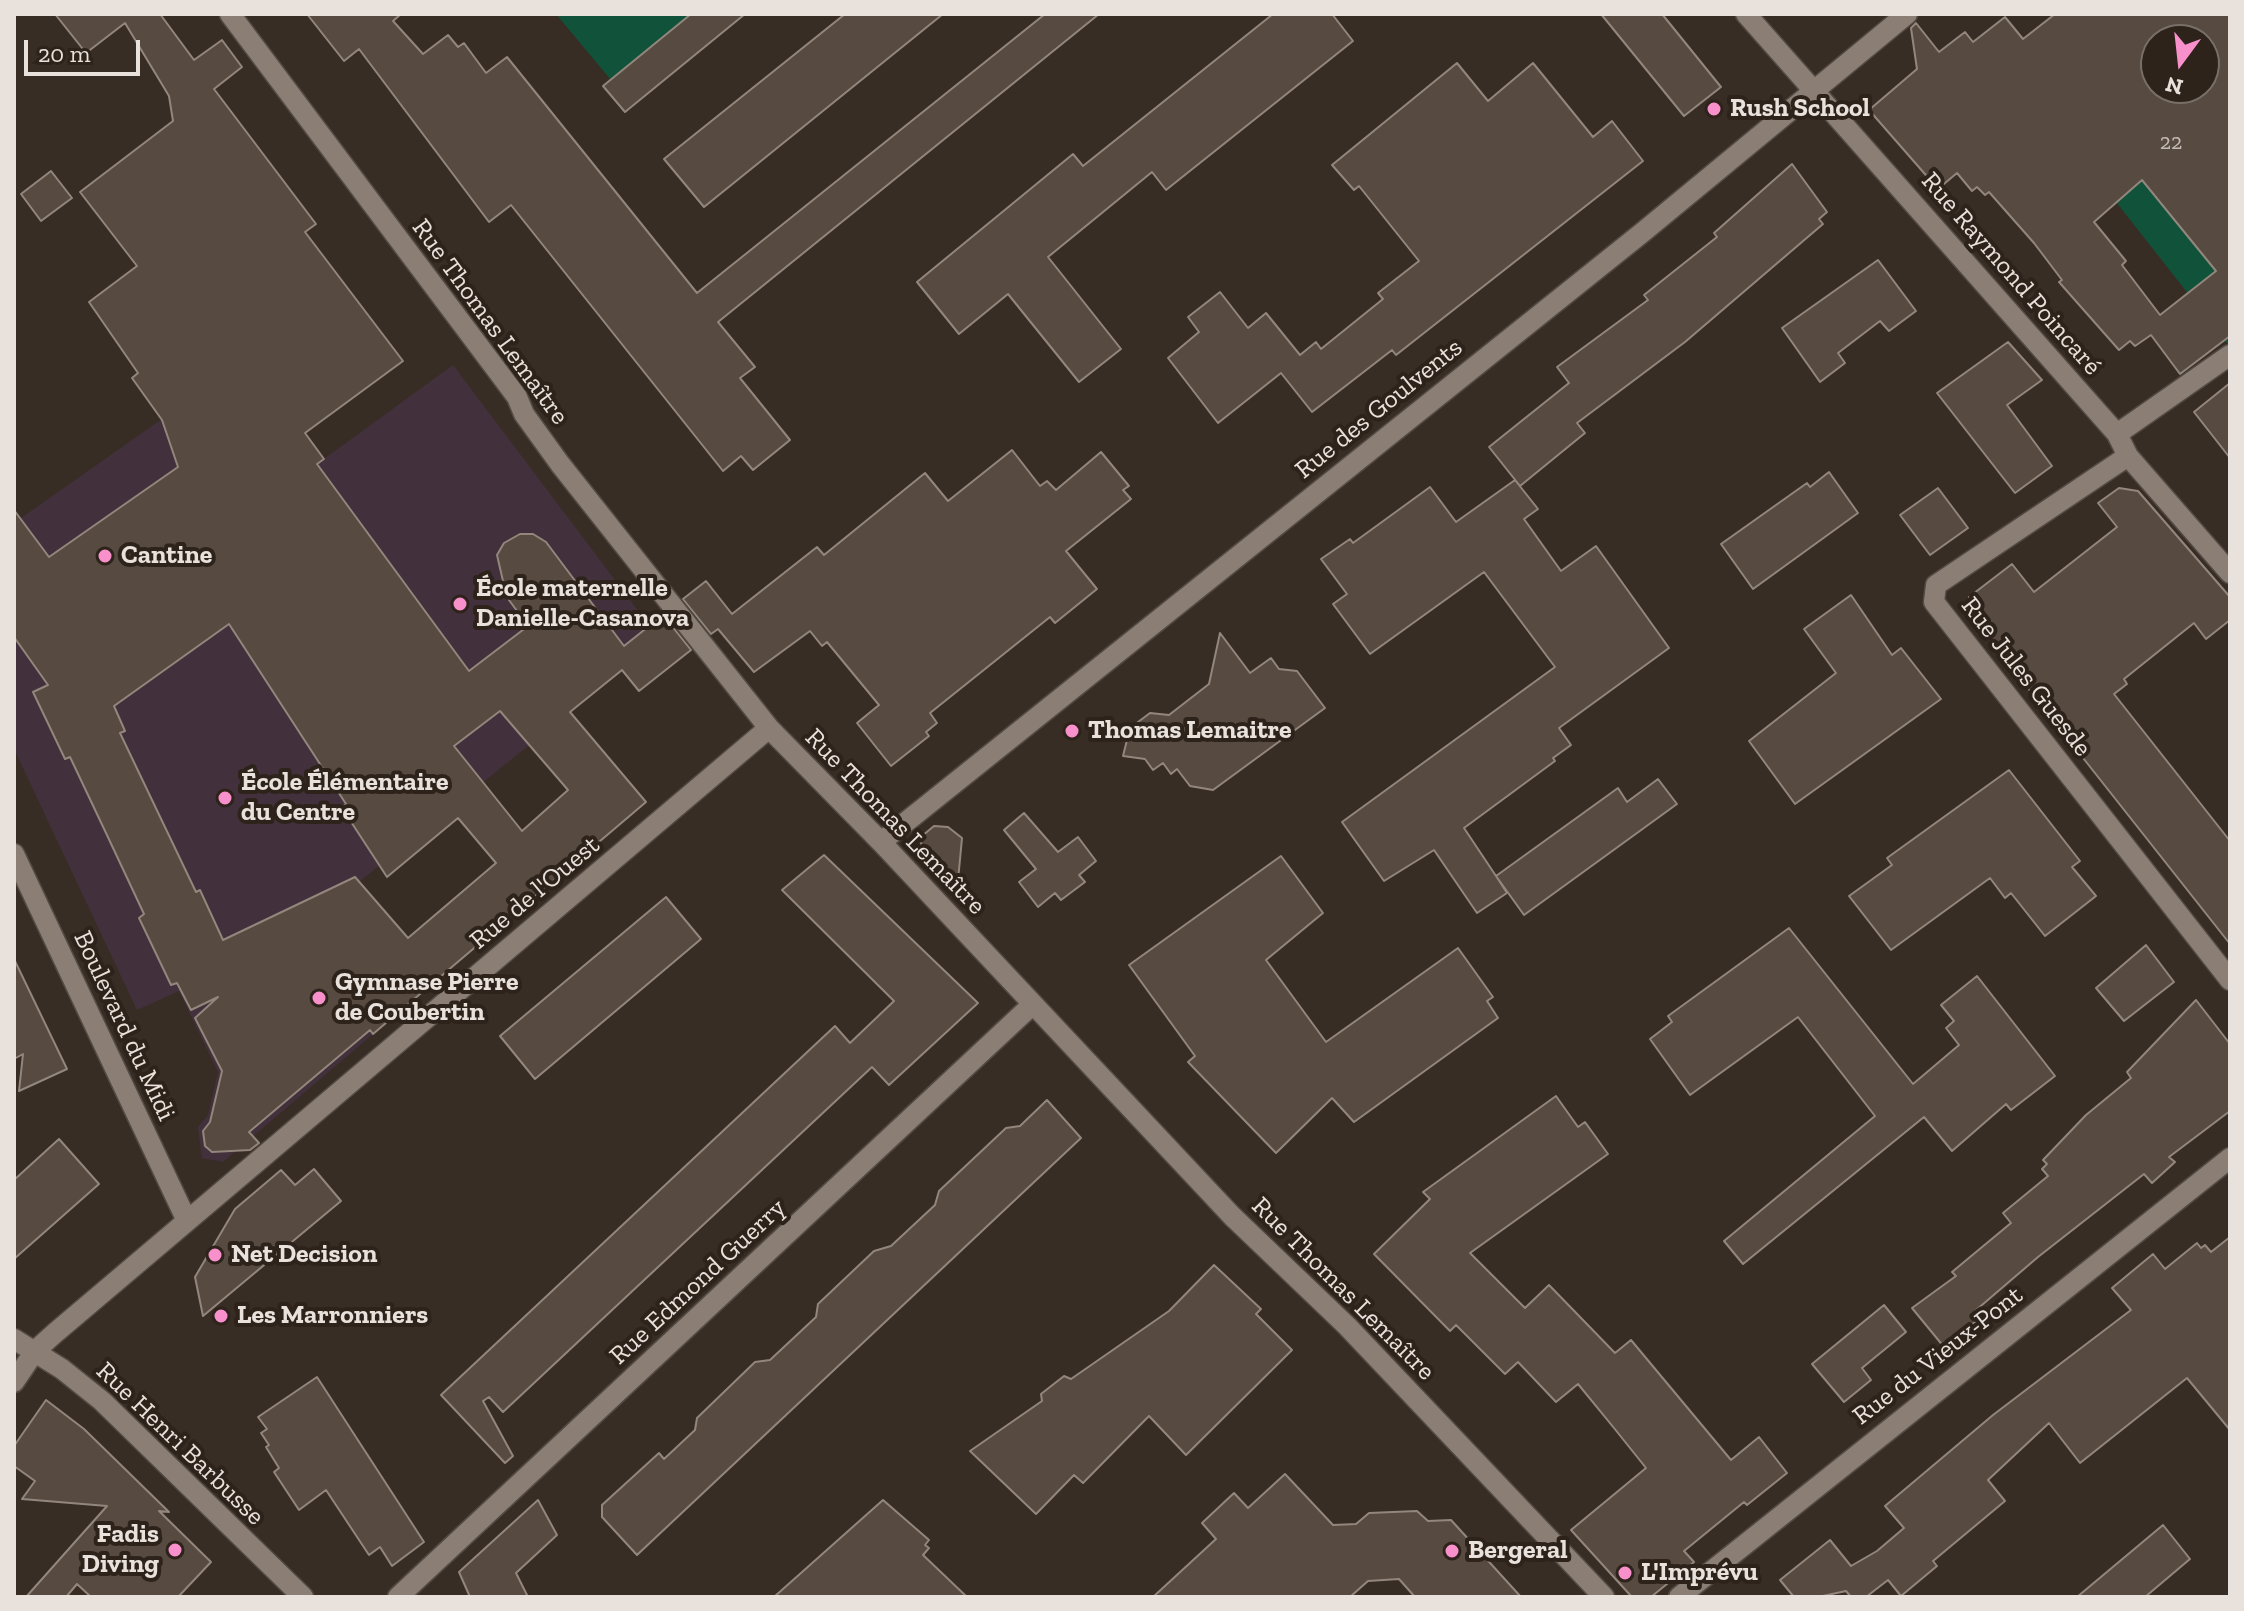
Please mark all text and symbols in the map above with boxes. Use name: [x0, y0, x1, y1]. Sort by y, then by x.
scale bar: [28, 24, 144, 74]
north arrow: [2140, 24, 2220, 104]
text: 20 m: [38, 39, 90, 68]
text: N: [2163, 71, 2186, 101]
place label: Rush School: [1730, 93, 1870, 125]
marker: Rush School: [1705, 100, 1723, 118]
house number: 22: [2160, 130, 2182, 156]
street label: Rue Raymond Poincaré: [1914, 166, 2108, 382]
street label: Rue Thomas Lemaître: [405, 213, 575, 431]
street label: Rue des Goulvents: [1289, 332, 1469, 486]
place label: Cantine: [121, 540, 212, 572]
marker: Cantine: [96, 547, 114, 565]
place label: École maternelle Danielle-Casanova: [476, 573, 689, 634]
street label: Rue Jules Guesde: [1954, 591, 2098, 763]
marker: École maternelle Danielle-Casanova: [451, 595, 469, 613]
place label: Thomas Lemaitre: [1088, 715, 1292, 747]
marker: Thomas Lemaitre: [1063, 722, 1081, 740]
street label: Rue Thomas Lemaître: [798, 723, 992, 921]
place label: École Élémentaire du Centre: [241, 767, 448, 828]
marker: École Élémentaire du Centre: [216, 789, 234, 807]
street label: Rue de l'Ouest: [464, 830, 606, 956]
street label: Boulevard du Midi: [66, 926, 182, 1126]
place label: Gymnase Pierre de Coubertin: [335, 967, 519, 1028]
marker: Gymnase Pierre de Coubertin: [310, 989, 328, 1007]
street label: Rue Thomas Lemaître: [1245, 1191, 1441, 1387]
street label: Rue Edmond Guerry: [604, 1192, 792, 1372]
place label: Net Decision: [231, 1239, 377, 1271]
marker: Net Decision: [206, 1246, 224, 1264]
street label: Rue du Vieux-Pont: [1847, 1280, 2029, 1432]
place label: Les Marronniers: [237, 1300, 428, 1332]
marker: Les Marronniers: [212, 1307, 230, 1325]
street label: Rue Henri Barbusse: [89, 1356, 271, 1532]
place label: Fadis Diving: [82, 1519, 159, 1580]
place label: Bergeral: [1468, 1535, 1568, 1567]
marker: Fadis Diving: [166, 1541, 184, 1559]
marker: Bergeral: [1443, 1542, 1461, 1560]
place label: L'Imprévu: [1641, 1557, 1758, 1589]
marker: L'Imprévu: [1616, 1564, 1634, 1582]

